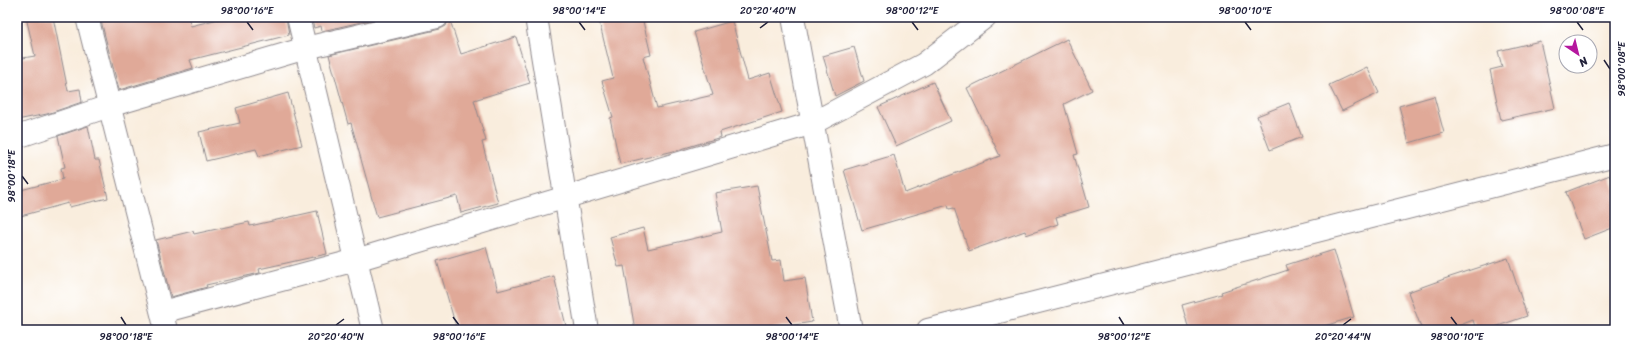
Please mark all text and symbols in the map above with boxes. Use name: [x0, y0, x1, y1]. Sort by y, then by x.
text: 98°00'16"E: [221, 2, 275, 20]
text: 98°00'14"E: [552, 2, 607, 20]
text: 20°20'40"N: [740, 2, 796, 20]
text: 98°00'12"E: [886, 2, 940, 20]
text: 98°00'10"E: [1218, 2, 1273, 20]
text: 98°00'08"E: [1550, 2, 1606, 20]
north arrow: [1558, 34, 1598, 74]
text: 98°00'08"E: [1613, 40, 1631, 96]
text: N: [1575, 51, 1593, 72]
text: 98°00'18"E: [3, 148, 21, 202]
text: 98°00'18"E: [100, 328, 154, 346]
text: 20°20'40"N: [308, 328, 364, 346]
text: 98°00'16"E: [433, 328, 487, 346]
text: 98°00'14"E: [765, 328, 820, 346]
text: 98°00'12"E: [1098, 328, 1152, 346]
text: 20°20'44"N: [1315, 328, 1371, 346]
text: 98°00'10"E: [1430, 328, 1485, 346]

